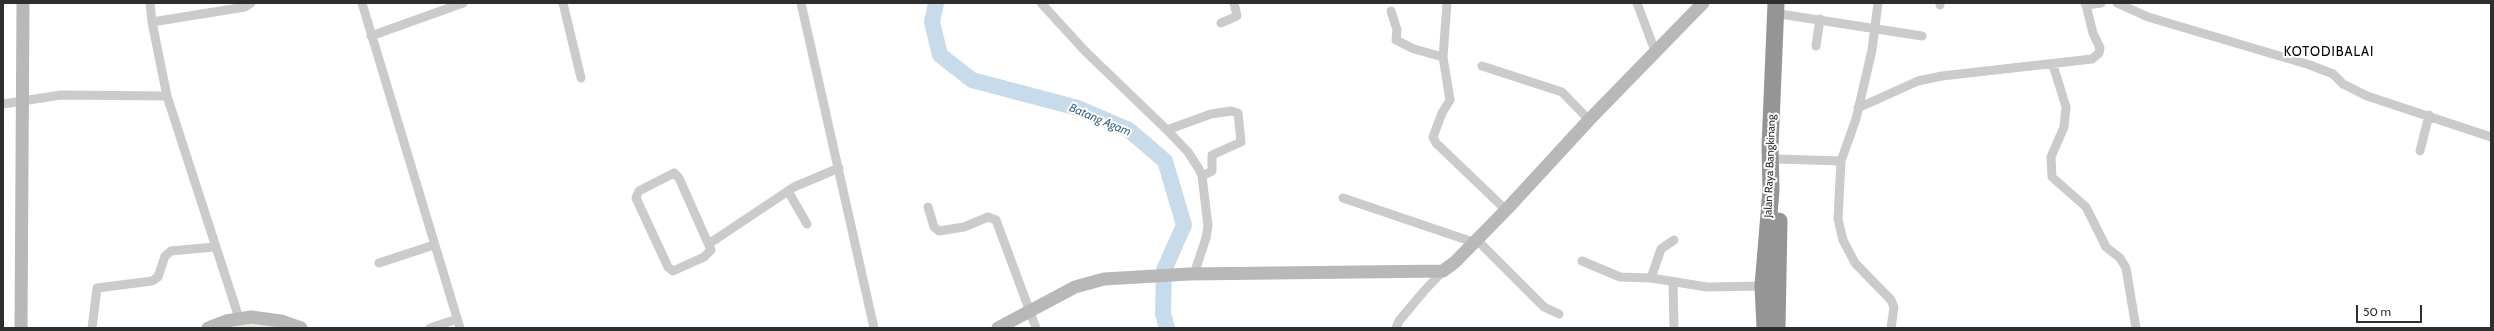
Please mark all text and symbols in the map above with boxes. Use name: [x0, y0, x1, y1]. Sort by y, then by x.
district label: KOTODIBALAI: [2284, 44, 2374, 60]
water label: Batang Agam: [1067, 101, 1133, 139]
street label: Jalan Raya Bangkinang: [1762, 114, 1778, 218]
scale bar: [2358, 297, 2424, 323]
text: 50 m: [2363, 304, 2391, 319]

